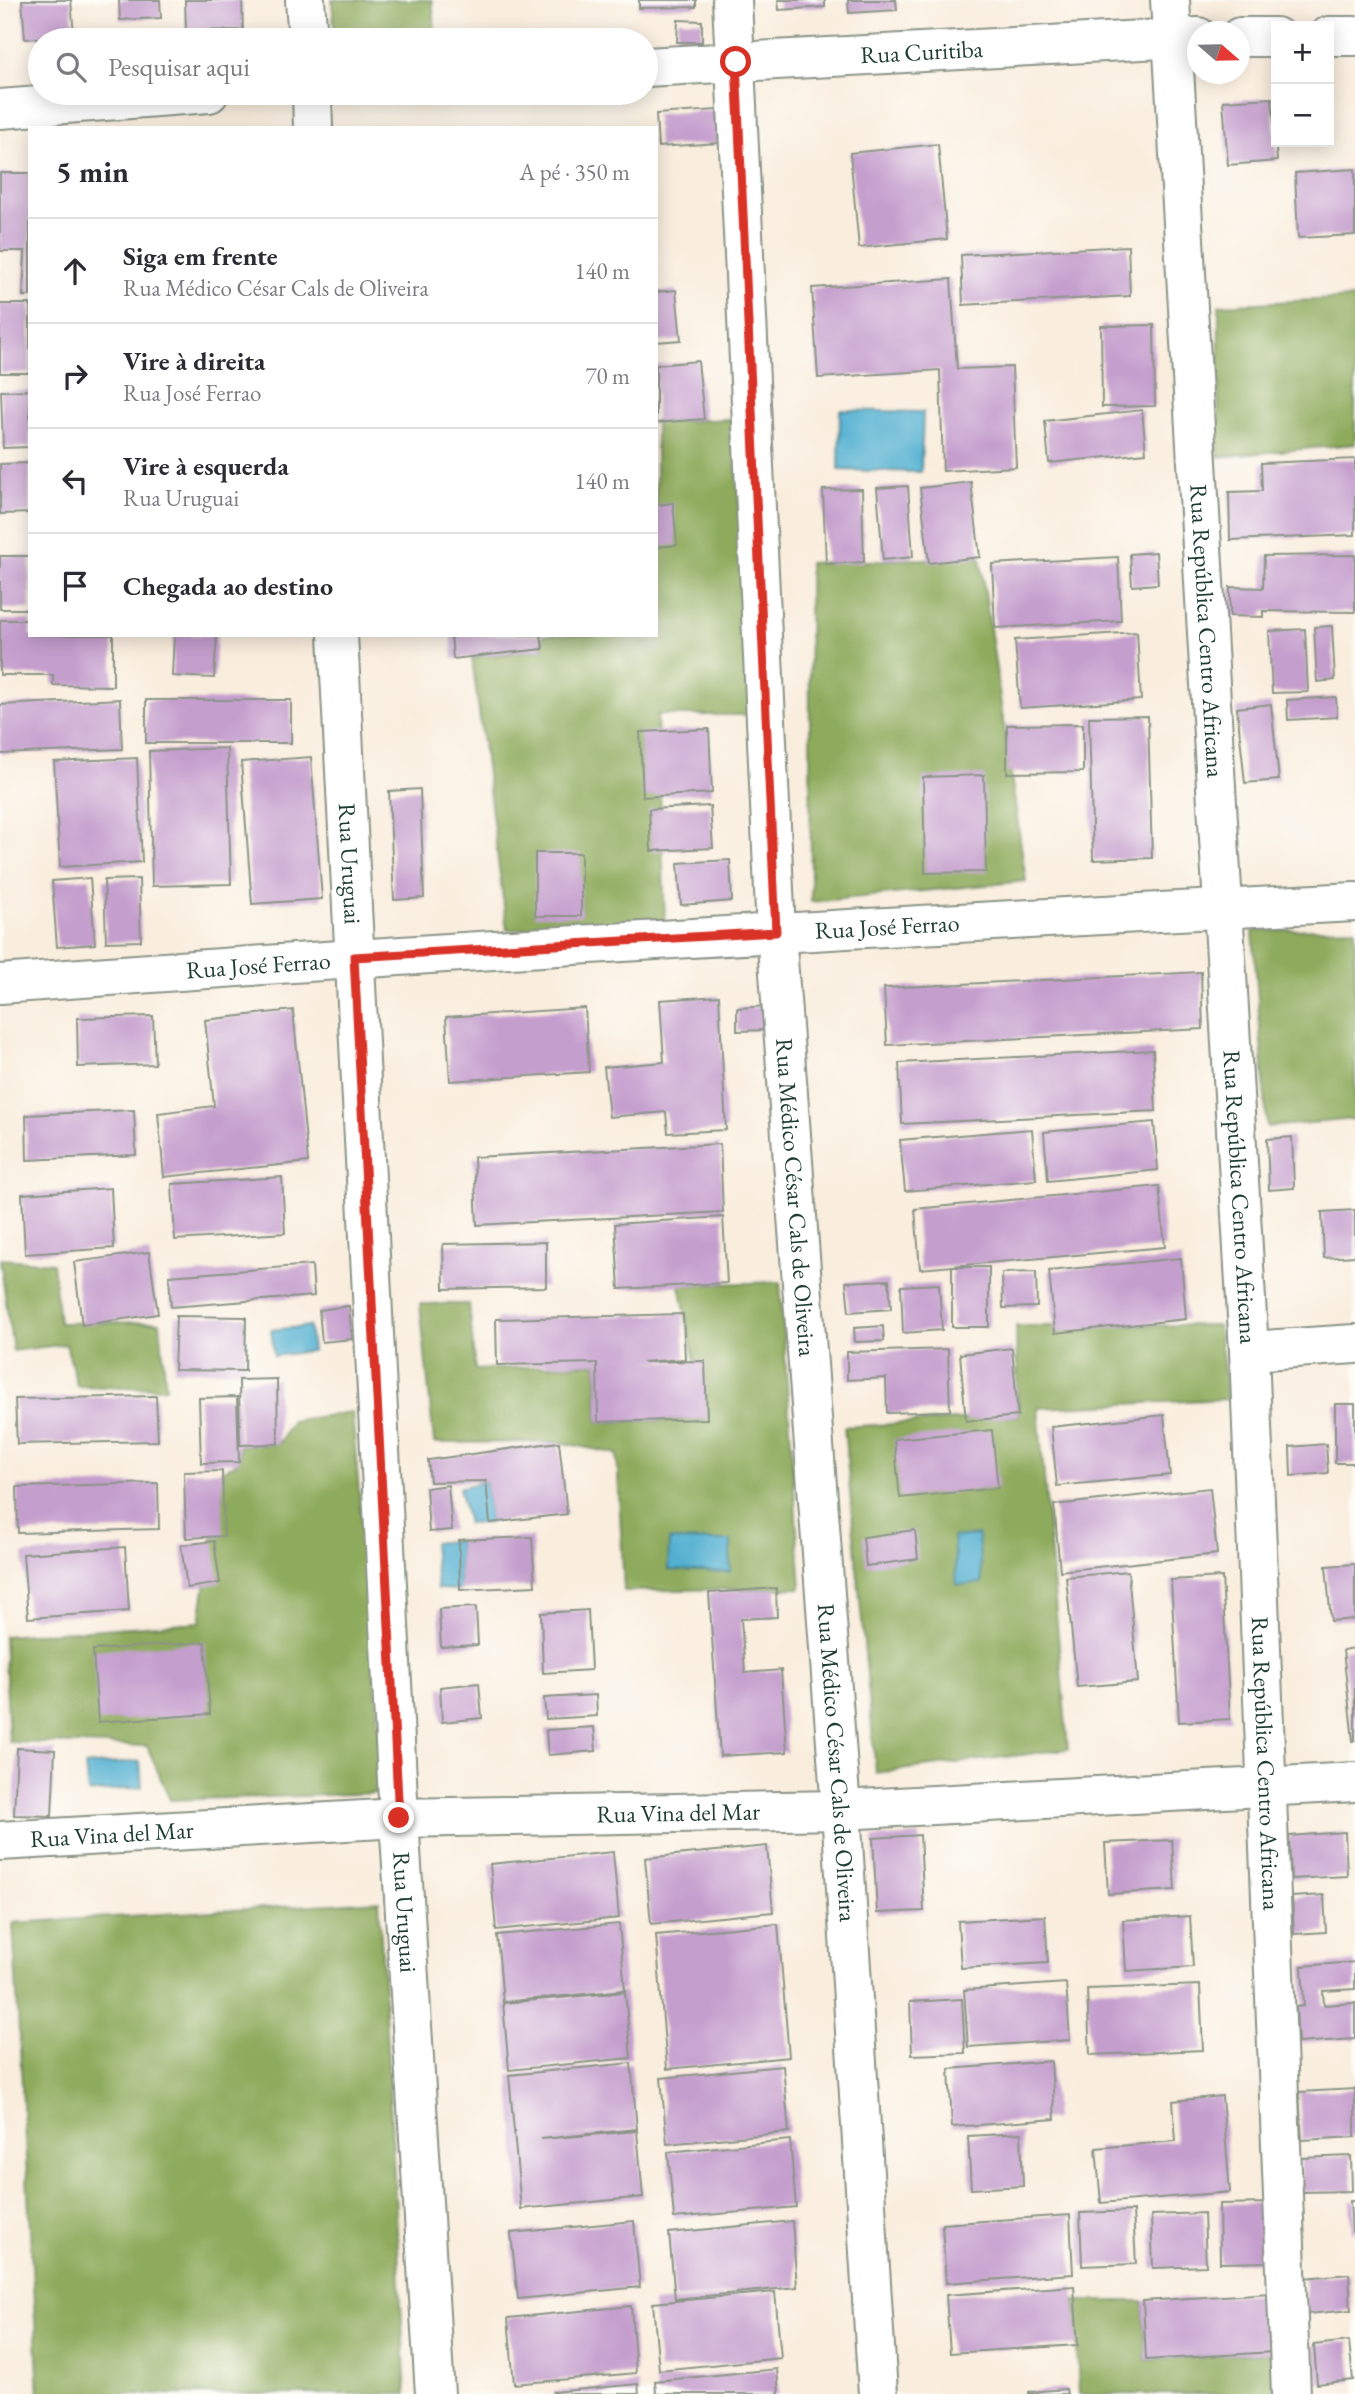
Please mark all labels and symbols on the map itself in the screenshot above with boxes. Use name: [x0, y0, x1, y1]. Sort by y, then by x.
north arrow: [1187, 21, 1250, 84]
street label: Rua Curitiba: [859, 33, 984, 70]
route start: [720, 46, 751, 77]
street label: Rua República Centro Africana: [1183, 483, 1231, 779]
street label: Rua Uruguai: [332, 802, 369, 925]
street label: Rua José Ferrao: [814, 907, 960, 946]
street label: Rua José Ferrao: [185, 945, 332, 985]
street label: Rua Médico César Cals de Oliveira: [769, 1037, 823, 1358]
street label: Rua República Centro Africana: [1216, 1049, 1265, 1345]
street label: Rua Médico César Cals de Oliveira: [811, 1602, 864, 1923]
street label: Rua República Centro Africana: [1245, 1616, 1288, 1911]
street label: Rua Vina del Mar: [596, 1795, 760, 1829]
route end: [383, 1802, 414, 1833]
street label: Rua Vina del Mar: [29, 1814, 194, 1854]
street label: Rua Uruguai: [386, 1851, 425, 1974]

